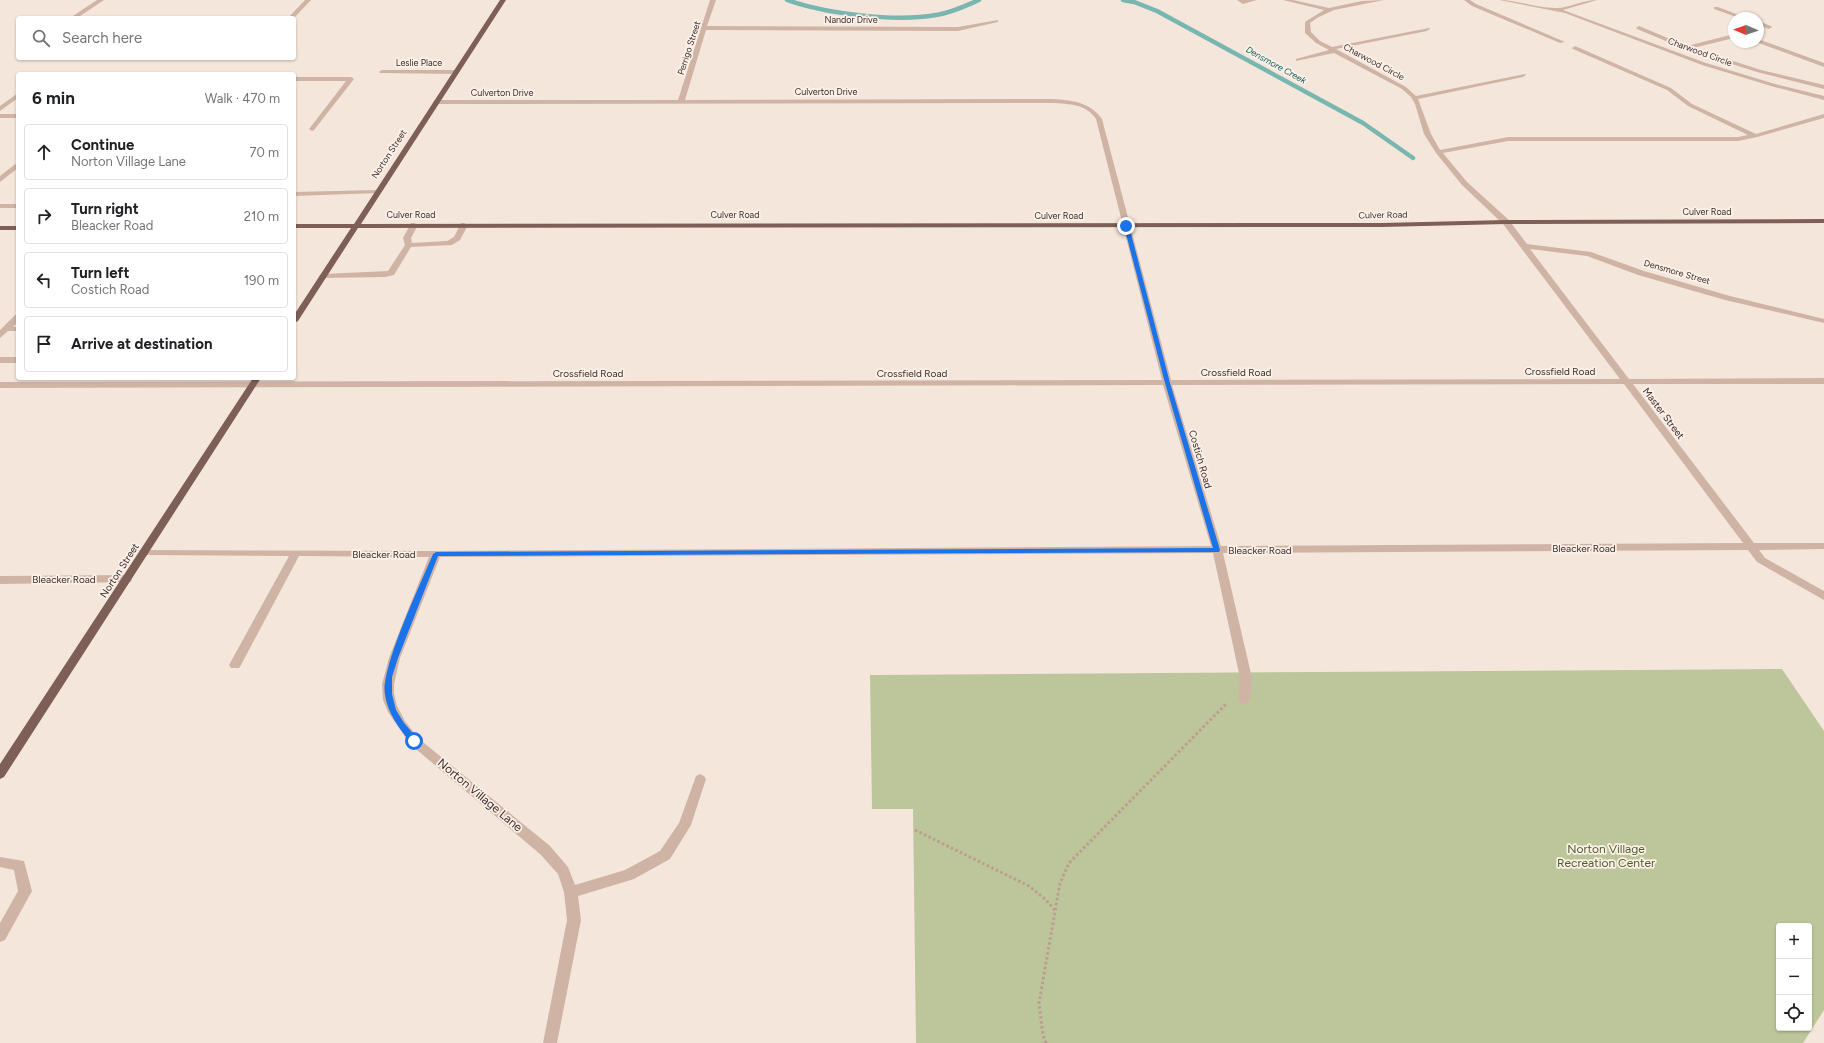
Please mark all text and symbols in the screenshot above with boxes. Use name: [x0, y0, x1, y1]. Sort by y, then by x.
north arrow: [1728, 12, 1764, 48]
street label: Nandor Drive: [824, 14, 878, 25]
search box: [16, 16, 296, 60]
street label: Perrigo Street: [675, 19, 703, 76]
icon: search: [30, 27, 52, 49]
text: Search here: [62, 29, 142, 47]
street label: Charwood Circle: [1667, 35, 1734, 68]
street label: Charwood Circle: [1342, 41, 1407, 82]
water label: Densmore Creek: [1244, 43, 1309, 86]
street label: Leslie Place: [396, 57, 442, 68]
street label: Culverton Drive: [795, 86, 857, 97]
street label: Culverton Drive: [471, 87, 533, 98]
text: 6 min: [32, 88, 75, 108]
text: Walk · 470 m: [205, 91, 280, 106]
street label: Norton Street: [369, 127, 409, 180]
text: Continue: [71, 136, 134, 154]
icon: ahead: [33, 141, 55, 163]
text: 70 m: [249, 145, 279, 160]
text: Norton Village Lane: [71, 154, 186, 169]
text: Turn right: [71, 200, 139, 218]
icon: right: [33, 205, 55, 227]
street label: Culver Road: [1683, 206, 1731, 217]
text: 210 m: [244, 209, 279, 224]
street label: Culver Road: [387, 209, 435, 220]
street label: Culver Road: [711, 209, 759, 220]
street label: Culver Road: [1358, 209, 1408, 220]
street label: Culver Road: [1035, 210, 1083, 221]
route end: [1117, 217, 1135, 235]
text: Bleacker Road: [71, 218, 153, 233]
street label: Densmore Street: [1643, 257, 1712, 286]
text: Turn left: [71, 264, 129, 282]
icon: left: [33, 269, 55, 291]
text: 190 m: [244, 273, 279, 288]
text: Costich Road: [71, 282, 149, 297]
icon: arrive: [33, 333, 55, 355]
text: Arrive at destination: [71, 335, 212, 353]
street label: Crossfield Road: [1525, 365, 1595, 378]
street label: Crossfield Road: [1201, 366, 1271, 379]
street label: Crossfield Road: [553, 367, 623, 380]
street label: Crossfield Road: [877, 367, 947, 380]
street label: Master Street: [1640, 385, 1687, 442]
street label: Costich Road: [1186, 428, 1215, 490]
street label: Norton Street: [97, 540, 142, 600]
street label: Bleacker Road: [1552, 542, 1616, 555]
street label: Bleacker Road: [1228, 544, 1292, 557]
street label: Bleacker Road: [352, 548, 416, 561]
street label: Bleacker Road: [32, 573, 96, 586]
route start: [405, 732, 423, 750]
street label: Norton Village Lane: [435, 756, 525, 835]
park label: Norton Village Recreation Center: [1557, 842, 1655, 870]
map controls: [1776, 923, 1812, 1031]
button: +: [1776, 923, 1812, 959]
button: −: [1776, 959, 1812, 995]
button: locate: [1776, 995, 1812, 1031]

